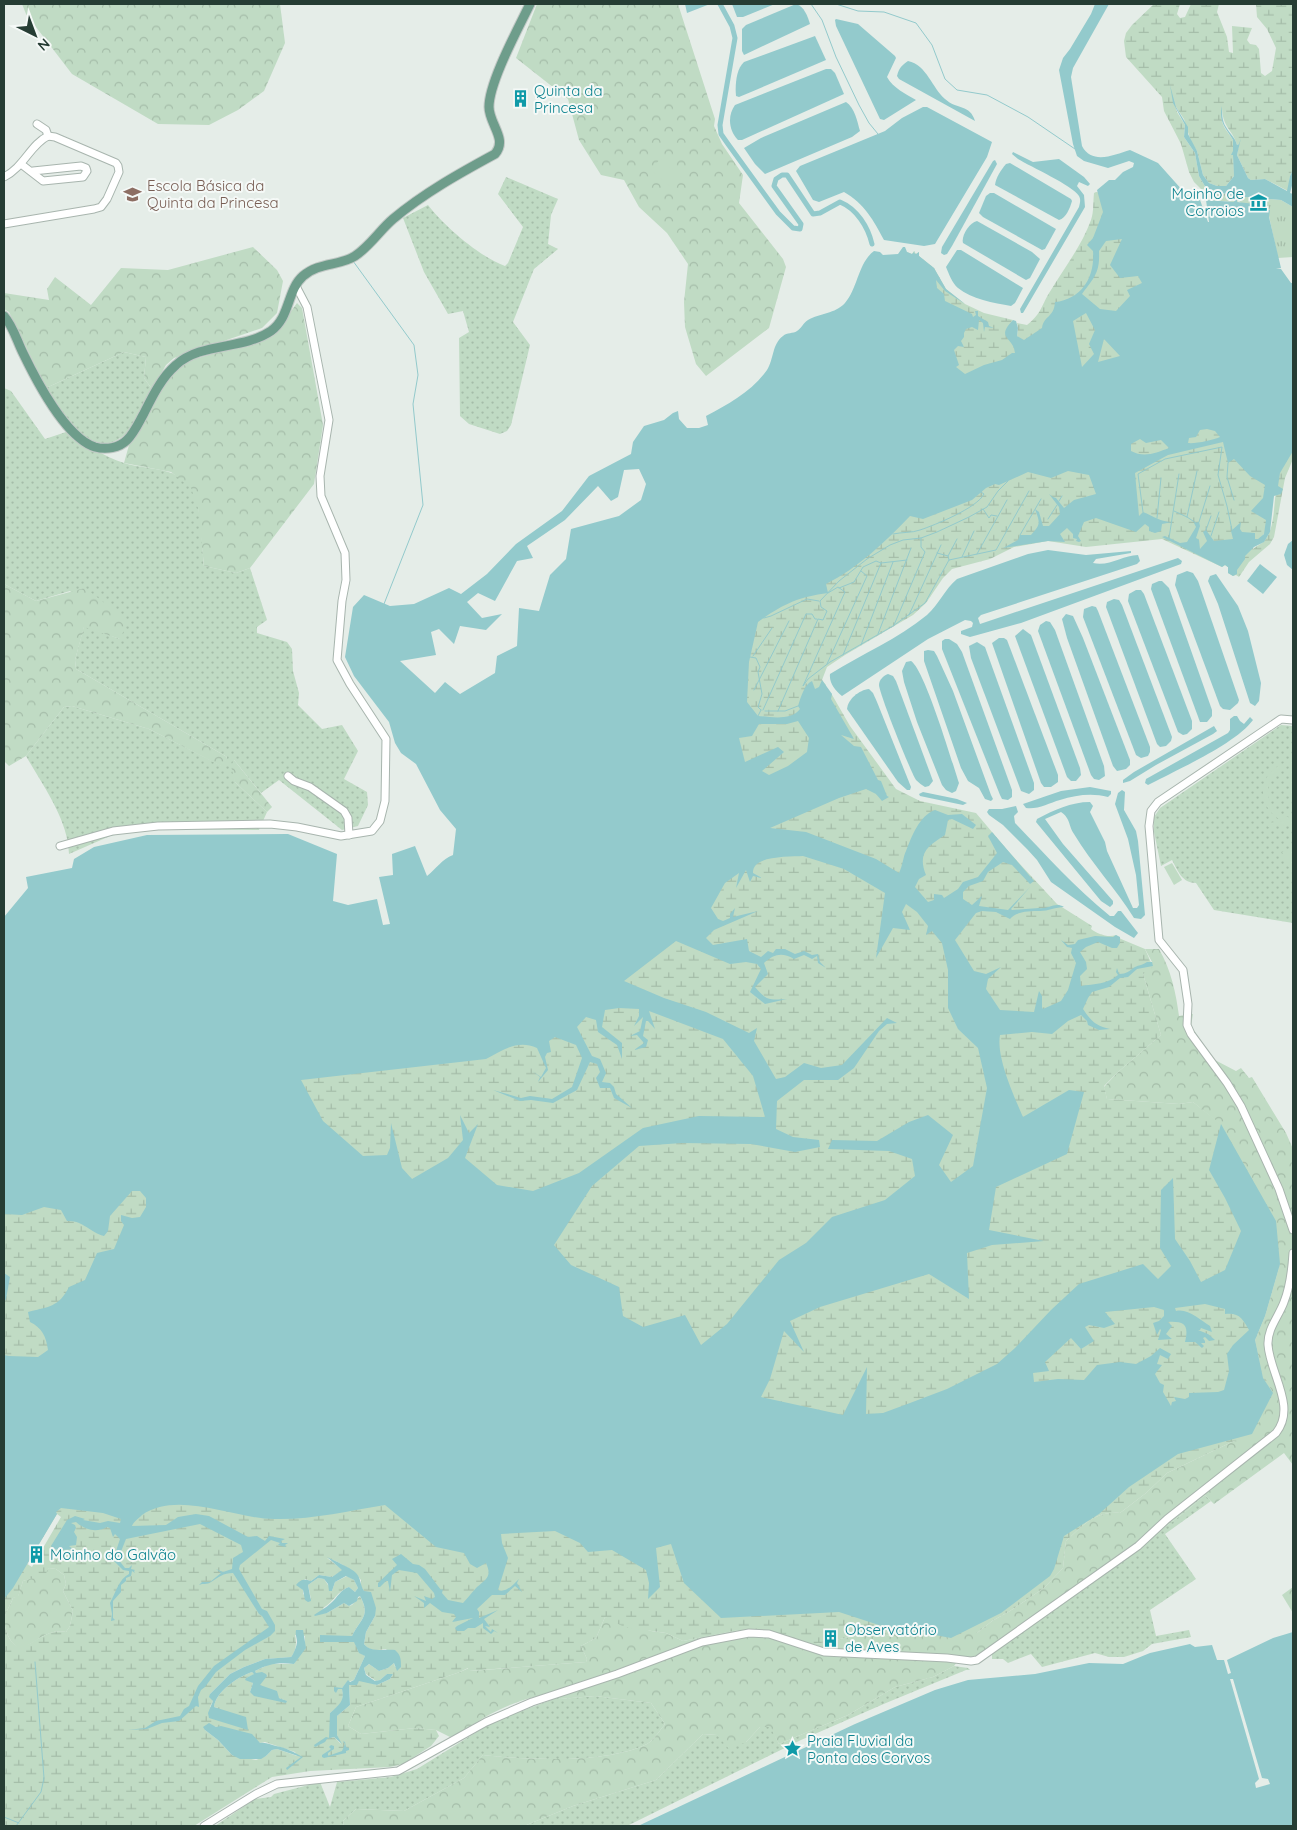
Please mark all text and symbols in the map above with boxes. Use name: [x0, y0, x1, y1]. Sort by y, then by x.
north arrow: [10, 10, 60, 60]
text: N: [34, 35, 54, 55]
place label: Quinta da Princesa: [534, 81, 603, 117]
building icon: Quinta da Princesa: [510, 89, 530, 109]
place label: Escola Básica da Quinta da Princesa: [147, 176, 279, 212]
school or university icon: Escola Básica da Quinta da Princesa: [123, 184, 143, 204]
place label: Moinho de Corroios: [1171, 184, 1244, 220]
museum icon: Moinho de Corroios: [1248, 192, 1268, 212]
building icon: Moinho do Galvão: [26, 1544, 46, 1564]
place label: Moinho do Galvão: [50, 1545, 176, 1564]
place label: Observatório de Aves: [845, 1620, 937, 1656]
building icon: Observatório de Aves: [821, 1628, 841, 1648]
place label: Praia Fluvial da Ponta dos Corvos: [807, 1731, 930, 1767]
place icon: Praia Fluvial da Ponta dos Corvos: [783, 1739, 803, 1759]

